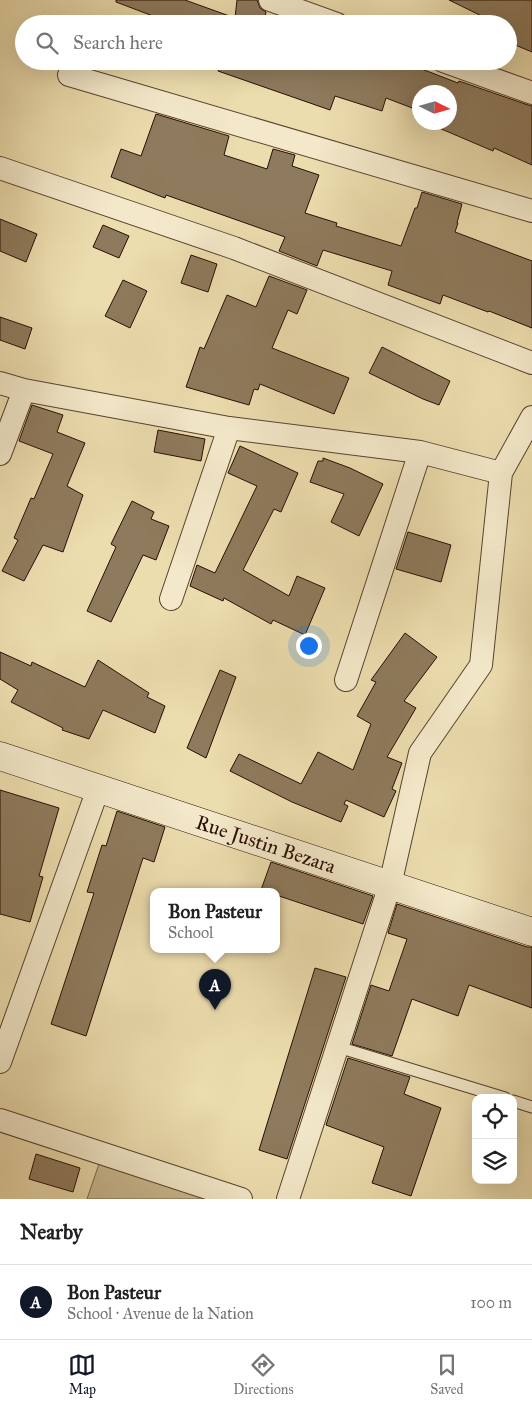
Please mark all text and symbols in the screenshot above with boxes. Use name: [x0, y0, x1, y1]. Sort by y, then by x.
search box: [15, 15, 517, 70]
icon: search: [33, 29, 61, 57]
text: Search here: [73, 31, 163, 54]
north arrow: [412, 85, 457, 130]
your location: [296, 633, 322, 659]
street label: Rue Justin Bezara: [193, 810, 339, 878]
popup: [150, 888, 280, 953]
text: Bon Pasteur: [168, 900, 262, 923]
text: School: [168, 923, 213, 942]
pin: A: [199, 969, 231, 1010]
map controls: [472, 1094, 517, 1184]
button: locate: [472, 1094, 517, 1139]
button: layers: [472, 1139, 517, 1184]
text: Nearby: [20, 1219, 83, 1245]
text: Bon Pasteur: [67, 1281, 161, 1304]
text: A: [31, 1293, 41, 1312]
text: 100 m: [470, 1293, 512, 1312]
text: School · Avenue de la Nation: [67, 1304, 254, 1323]
tab: Map: [68, 1351, 96, 1398]
tab: Directions: [233, 1351, 294, 1398]
tab: Saved: [430, 1351, 464, 1398]

